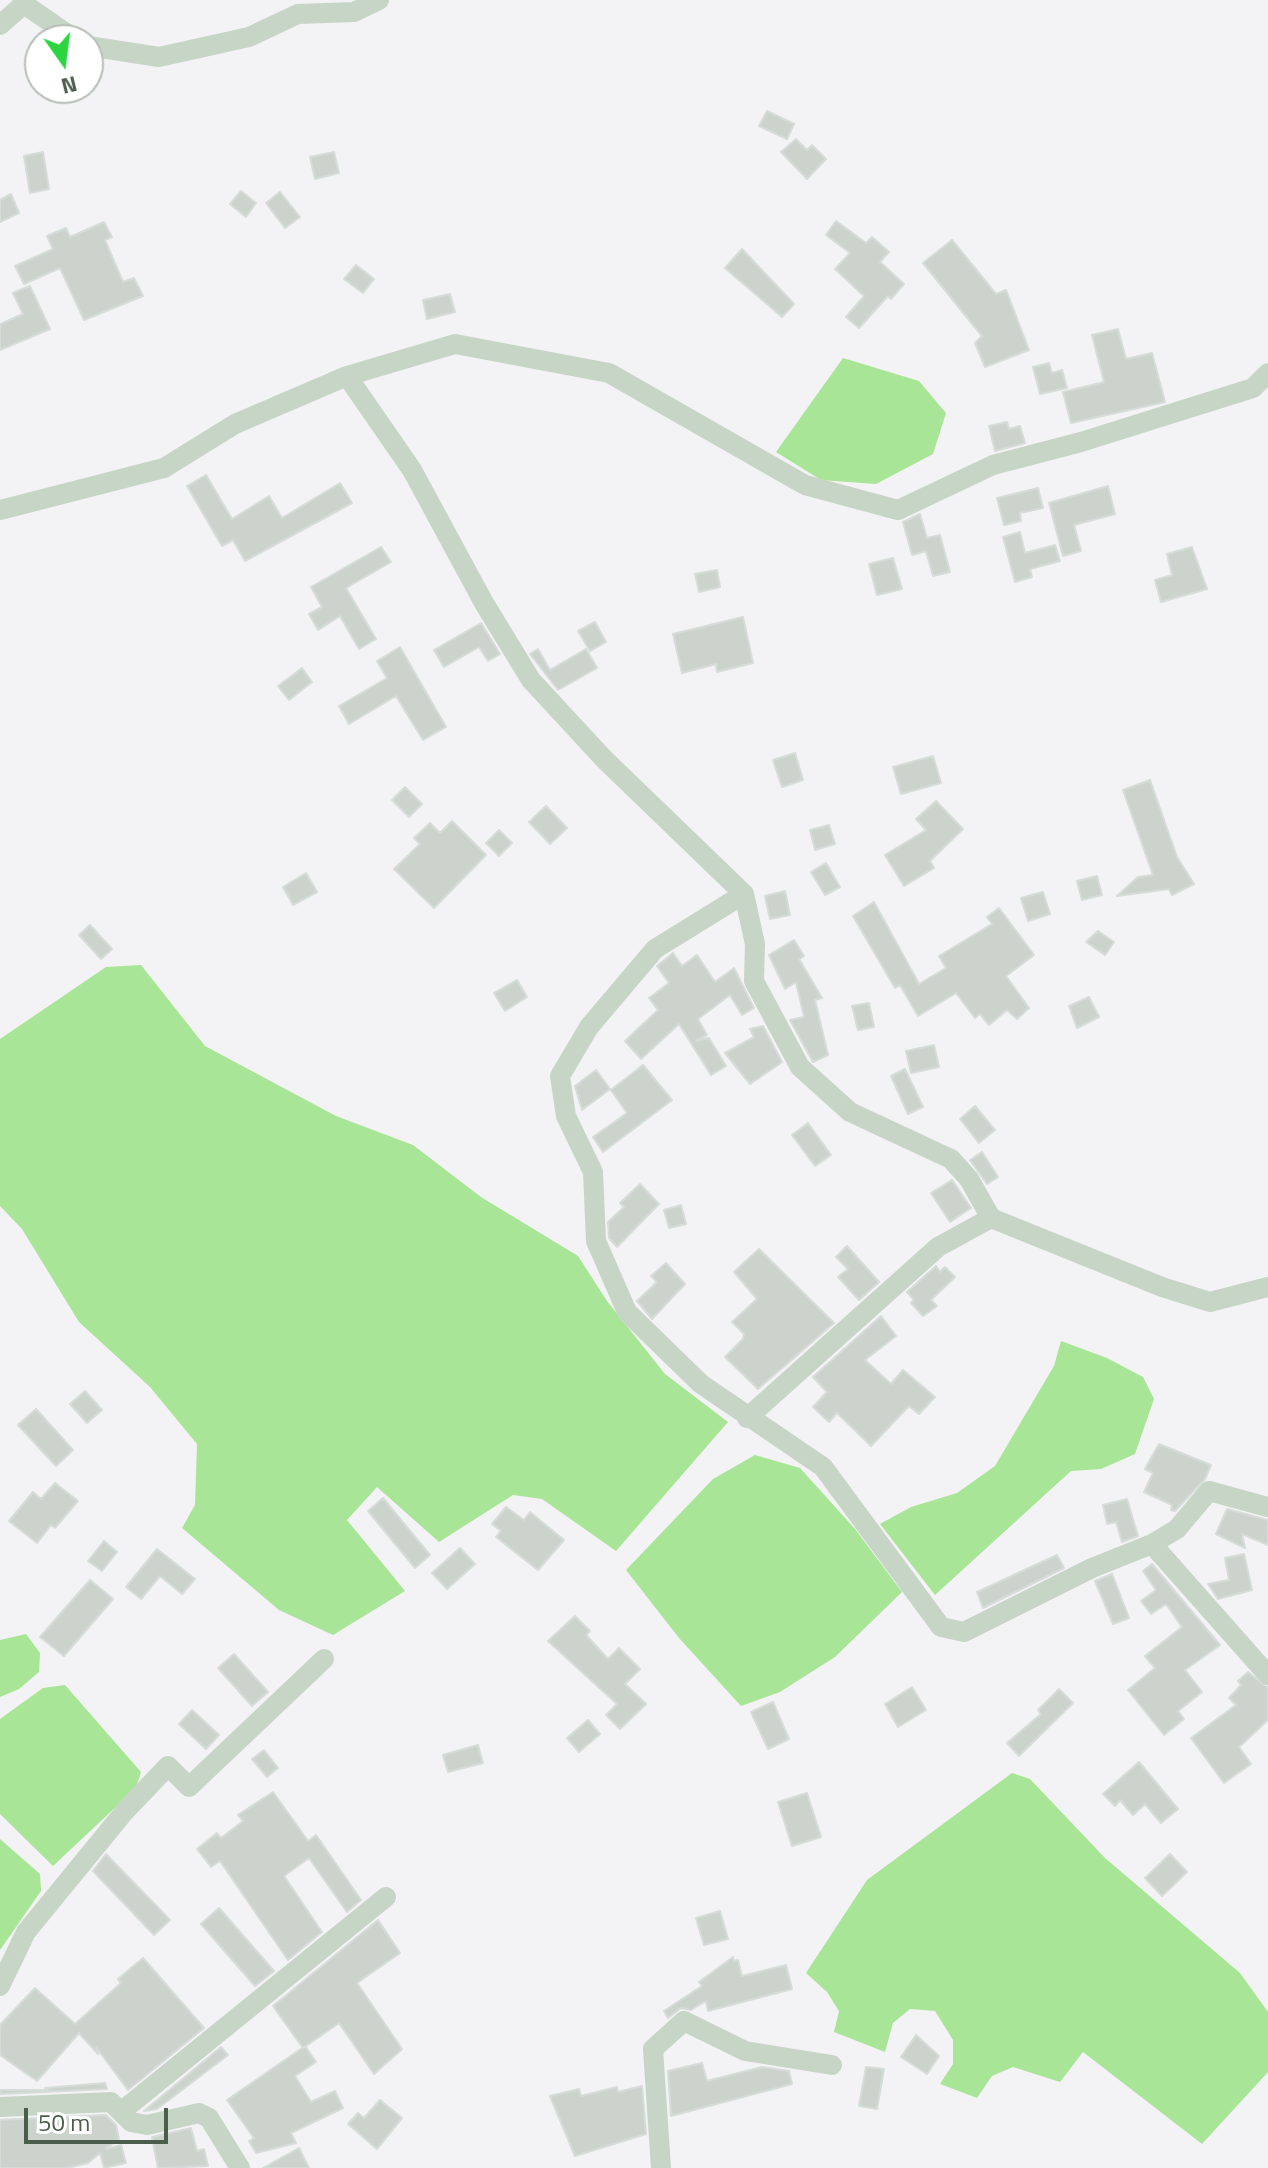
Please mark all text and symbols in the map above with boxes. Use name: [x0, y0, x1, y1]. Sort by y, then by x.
north arrow: [24, 24, 104, 104]
text: N: [58, 67, 81, 104]
scale bar: [28, 2092, 172, 2142]
text: 50 m: [38, 2104, 90, 2140]

